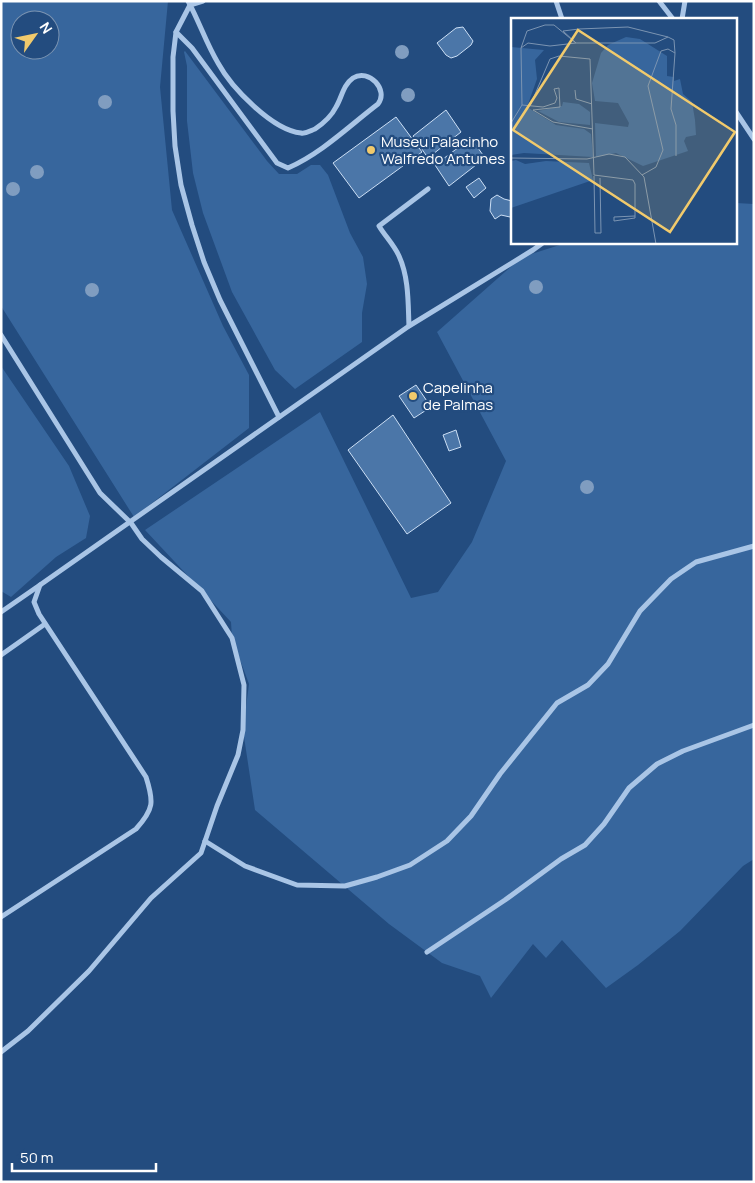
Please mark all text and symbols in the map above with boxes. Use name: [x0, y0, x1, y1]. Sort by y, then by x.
north arrow: [10, 10, 60, 60]
text: N: [36, 18, 57, 37]
inset map: [511, 18, 738, 244]
place label: Museu Palacinho Walfredo Antunes: [381, 131, 505, 169]
marker: Museu Palacinho Walfredo Antunes: [365, 144, 377, 156]
place label: Capelinha de Palmas: [423, 377, 493, 415]
marker: Capelinha de Palmas: [407, 390, 419, 402]
scale bar: [12, 1140, 156, 1172]
text: 50 m: [20, 1147, 54, 1168]

